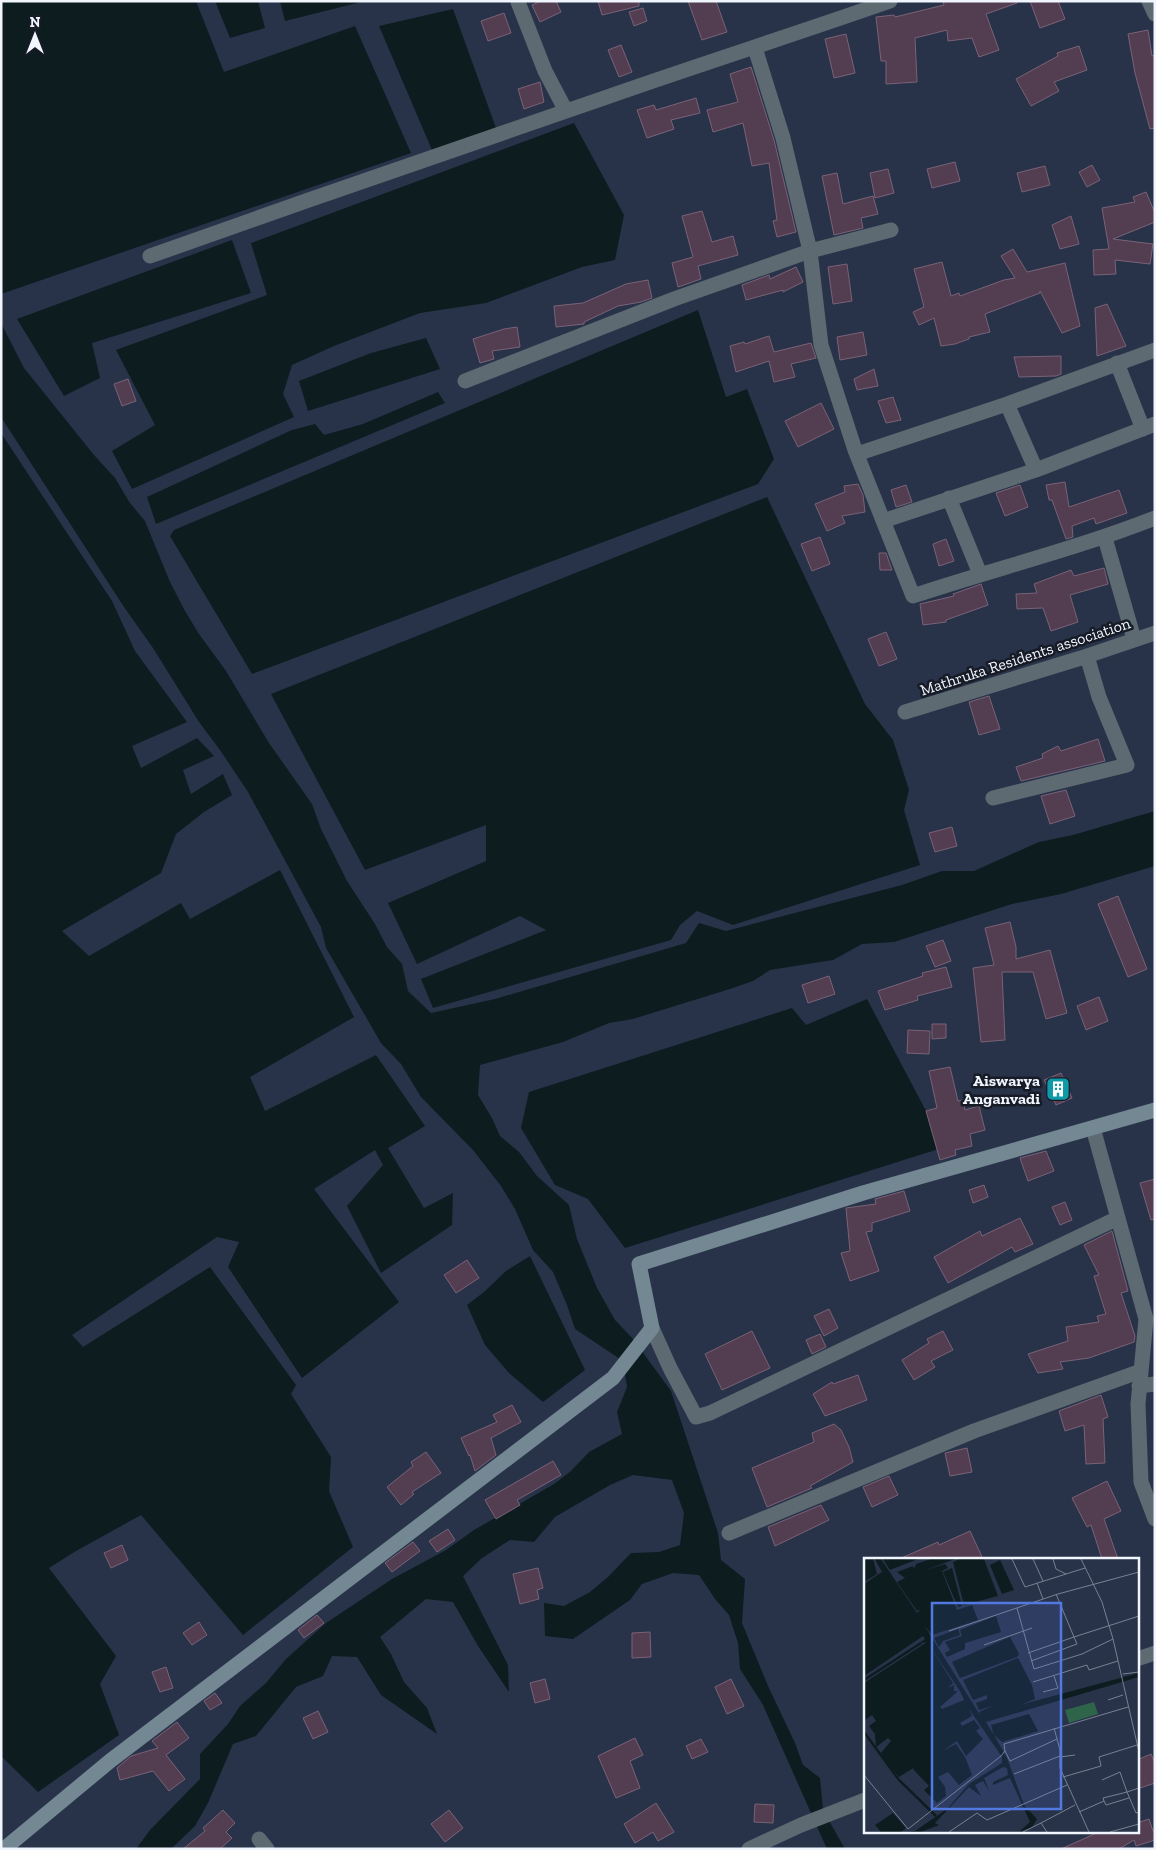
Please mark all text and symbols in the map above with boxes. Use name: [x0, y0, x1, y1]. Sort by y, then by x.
north arrow: [10, 10, 60, 60]
text: N: [30, 14, 41, 31]
street label: Mathruka Residents association: [918, 613, 1134, 700]
place label: Aiswarya Anganvadi: [963, 1071, 1040, 1108]
building icon: Aiswarya Anganvadi: [1045, 1076, 1071, 1102]
inset map: [864, 1558, 1138, 1832]

